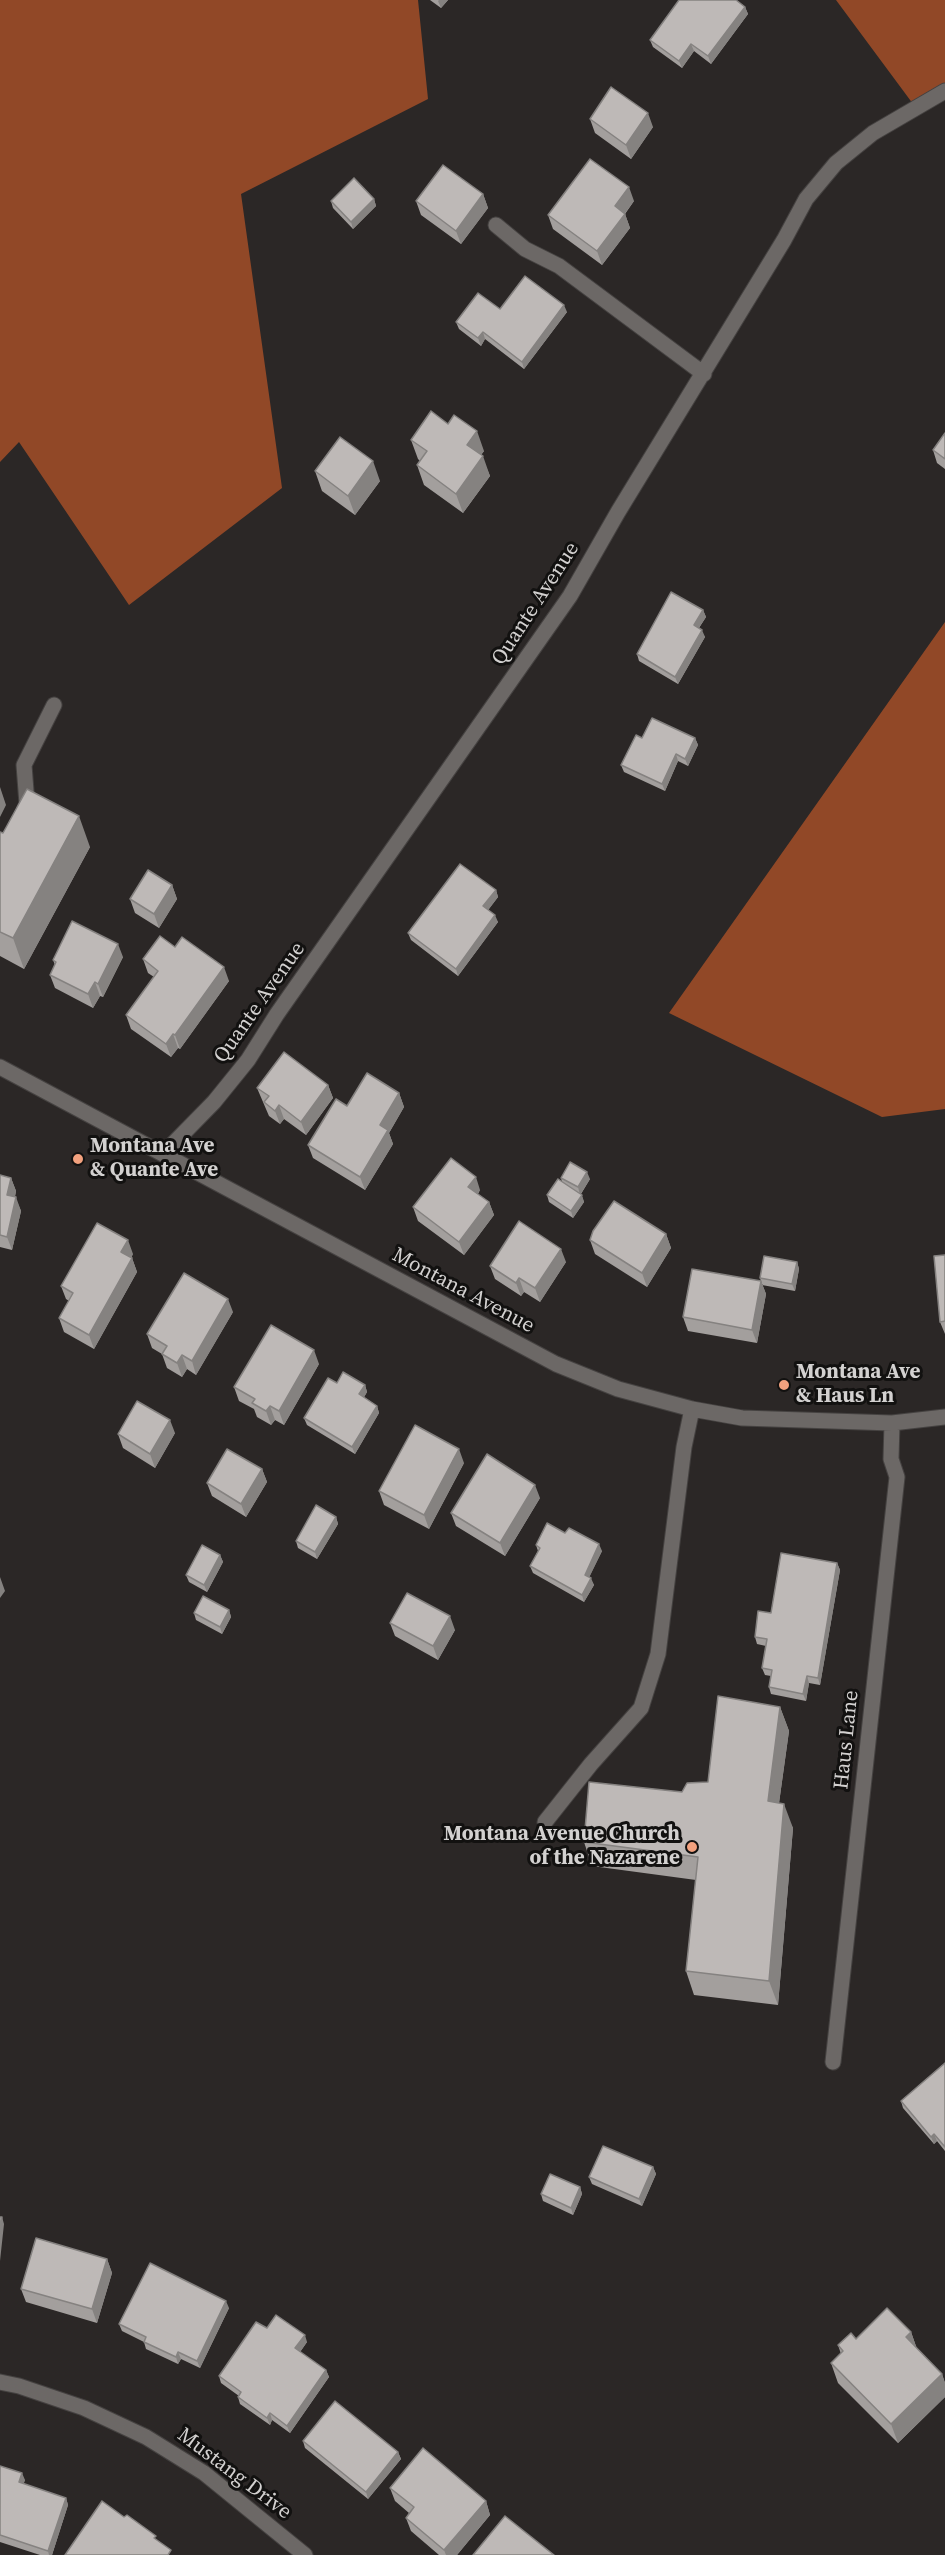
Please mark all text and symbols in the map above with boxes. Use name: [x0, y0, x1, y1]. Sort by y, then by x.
street label: Quante Avenue: [487, 538, 585, 670]
street label: Quante Avenue: [209, 938, 311, 1068]
place label: Montana Ave & Quante Ave: [90, 1134, 218, 1184]
marker: Montana Ave & Quante Ave: [71, 1152, 85, 1166]
street label: Montana Avenue: [388, 1243, 538, 1339]
place label: Montana Ave & Haus Ln: [796, 1360, 920, 1410]
marker: Montana Ave & Haus Ln: [777, 1378, 791, 1392]
street label: Haus Lane: [829, 1689, 865, 1791]
place label: Montana Avenue Church of the Nazarene: [443, 1822, 680, 1872]
marker: Montana Avenue Church of the Nazarene: [685, 1840, 699, 1854]
street label: Mustang Drive: [172, 2423, 296, 2525]

